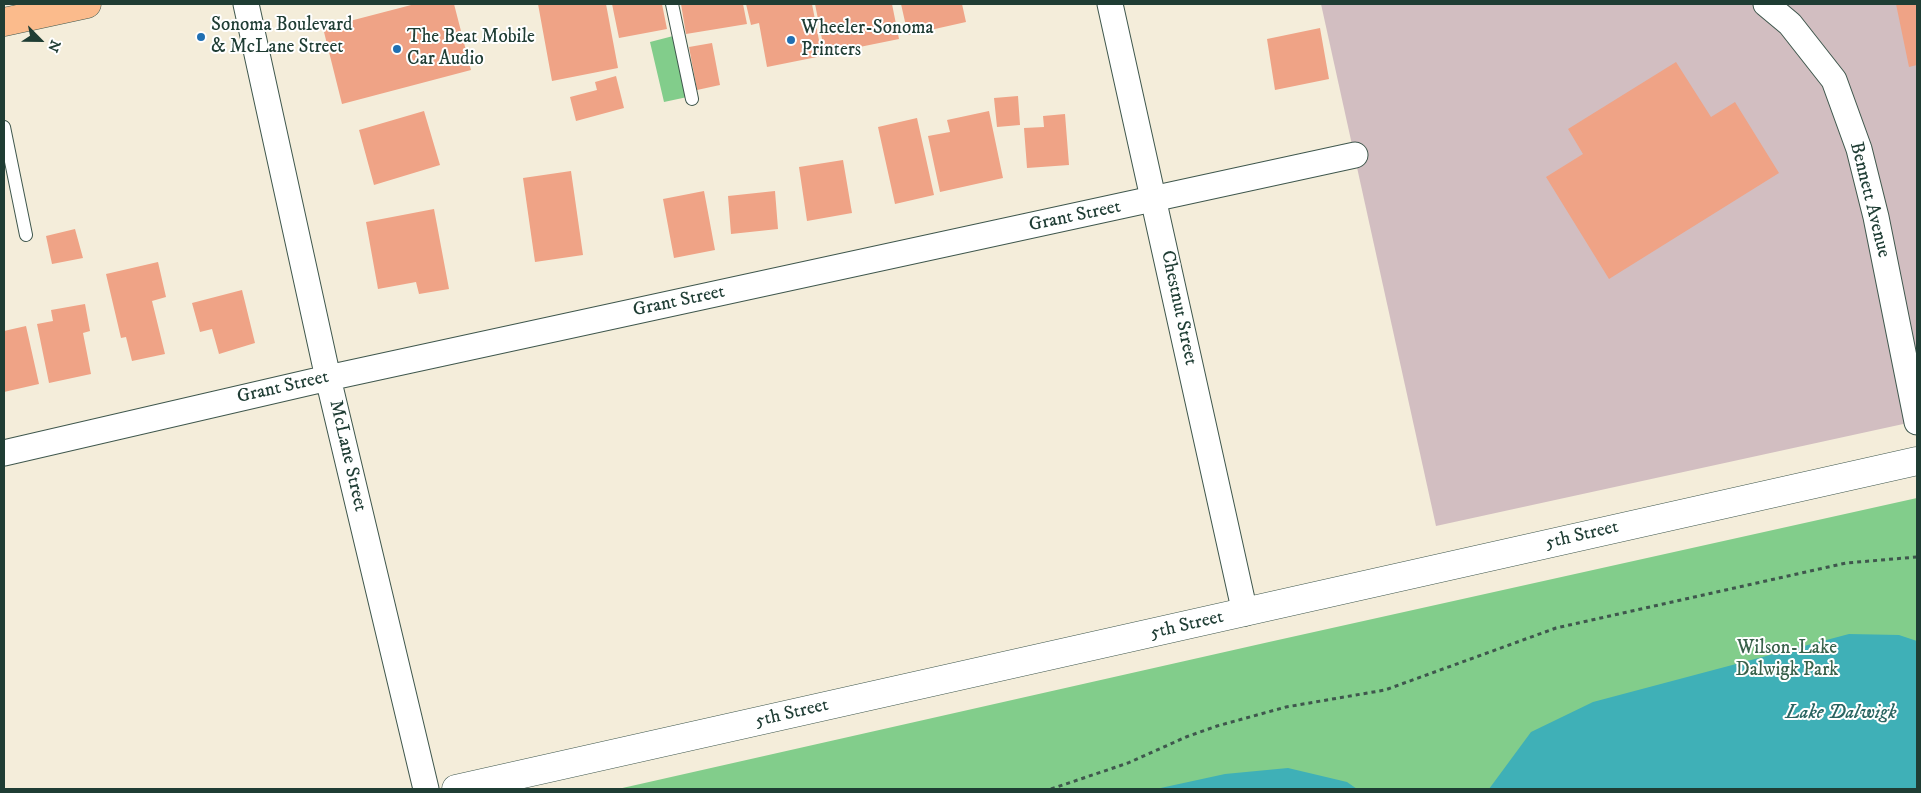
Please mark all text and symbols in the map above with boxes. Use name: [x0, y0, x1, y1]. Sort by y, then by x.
north arrow: [15, 15, 65, 65]
place label: Sonoma Boulevard & McLane Street: [211, 15, 353, 59]
place label: Wheeler-Sonoma Printers: [801, 18, 934, 62]
place label: The Beat Mobile Car Audio: [407, 27, 535, 71]
marker: Sonoma Boulevard & McLane Street: [195, 31, 207, 43]
marker: Wheeler-Sonoma Printers: [785, 34, 797, 46]
text: N: [43, 37, 64, 55]
marker: The Beat Mobile Car Audio: [391, 43, 403, 55]
street label: Bennett Avenue: [1844, 140, 1894, 260]
street label: Grant Street: [1027, 196, 1123, 238]
street label: Chestnut Street: [1155, 248, 1201, 368]
street label: Grant Street: [631, 281, 727, 323]
street label: Grant Street: [235, 366, 331, 410]
street label: McLane Street: [323, 398, 371, 514]
street label: 5th Street: [1543, 517, 1621, 555]
street label: 5th Street: [1148, 607, 1226, 645]
park label: Wilson-Lake Dalwigk Park: [1735, 638, 1839, 682]
street label: 5th Street: [753, 695, 831, 733]
water label: Lake Dalwigk: [1785, 702, 1897, 726]

